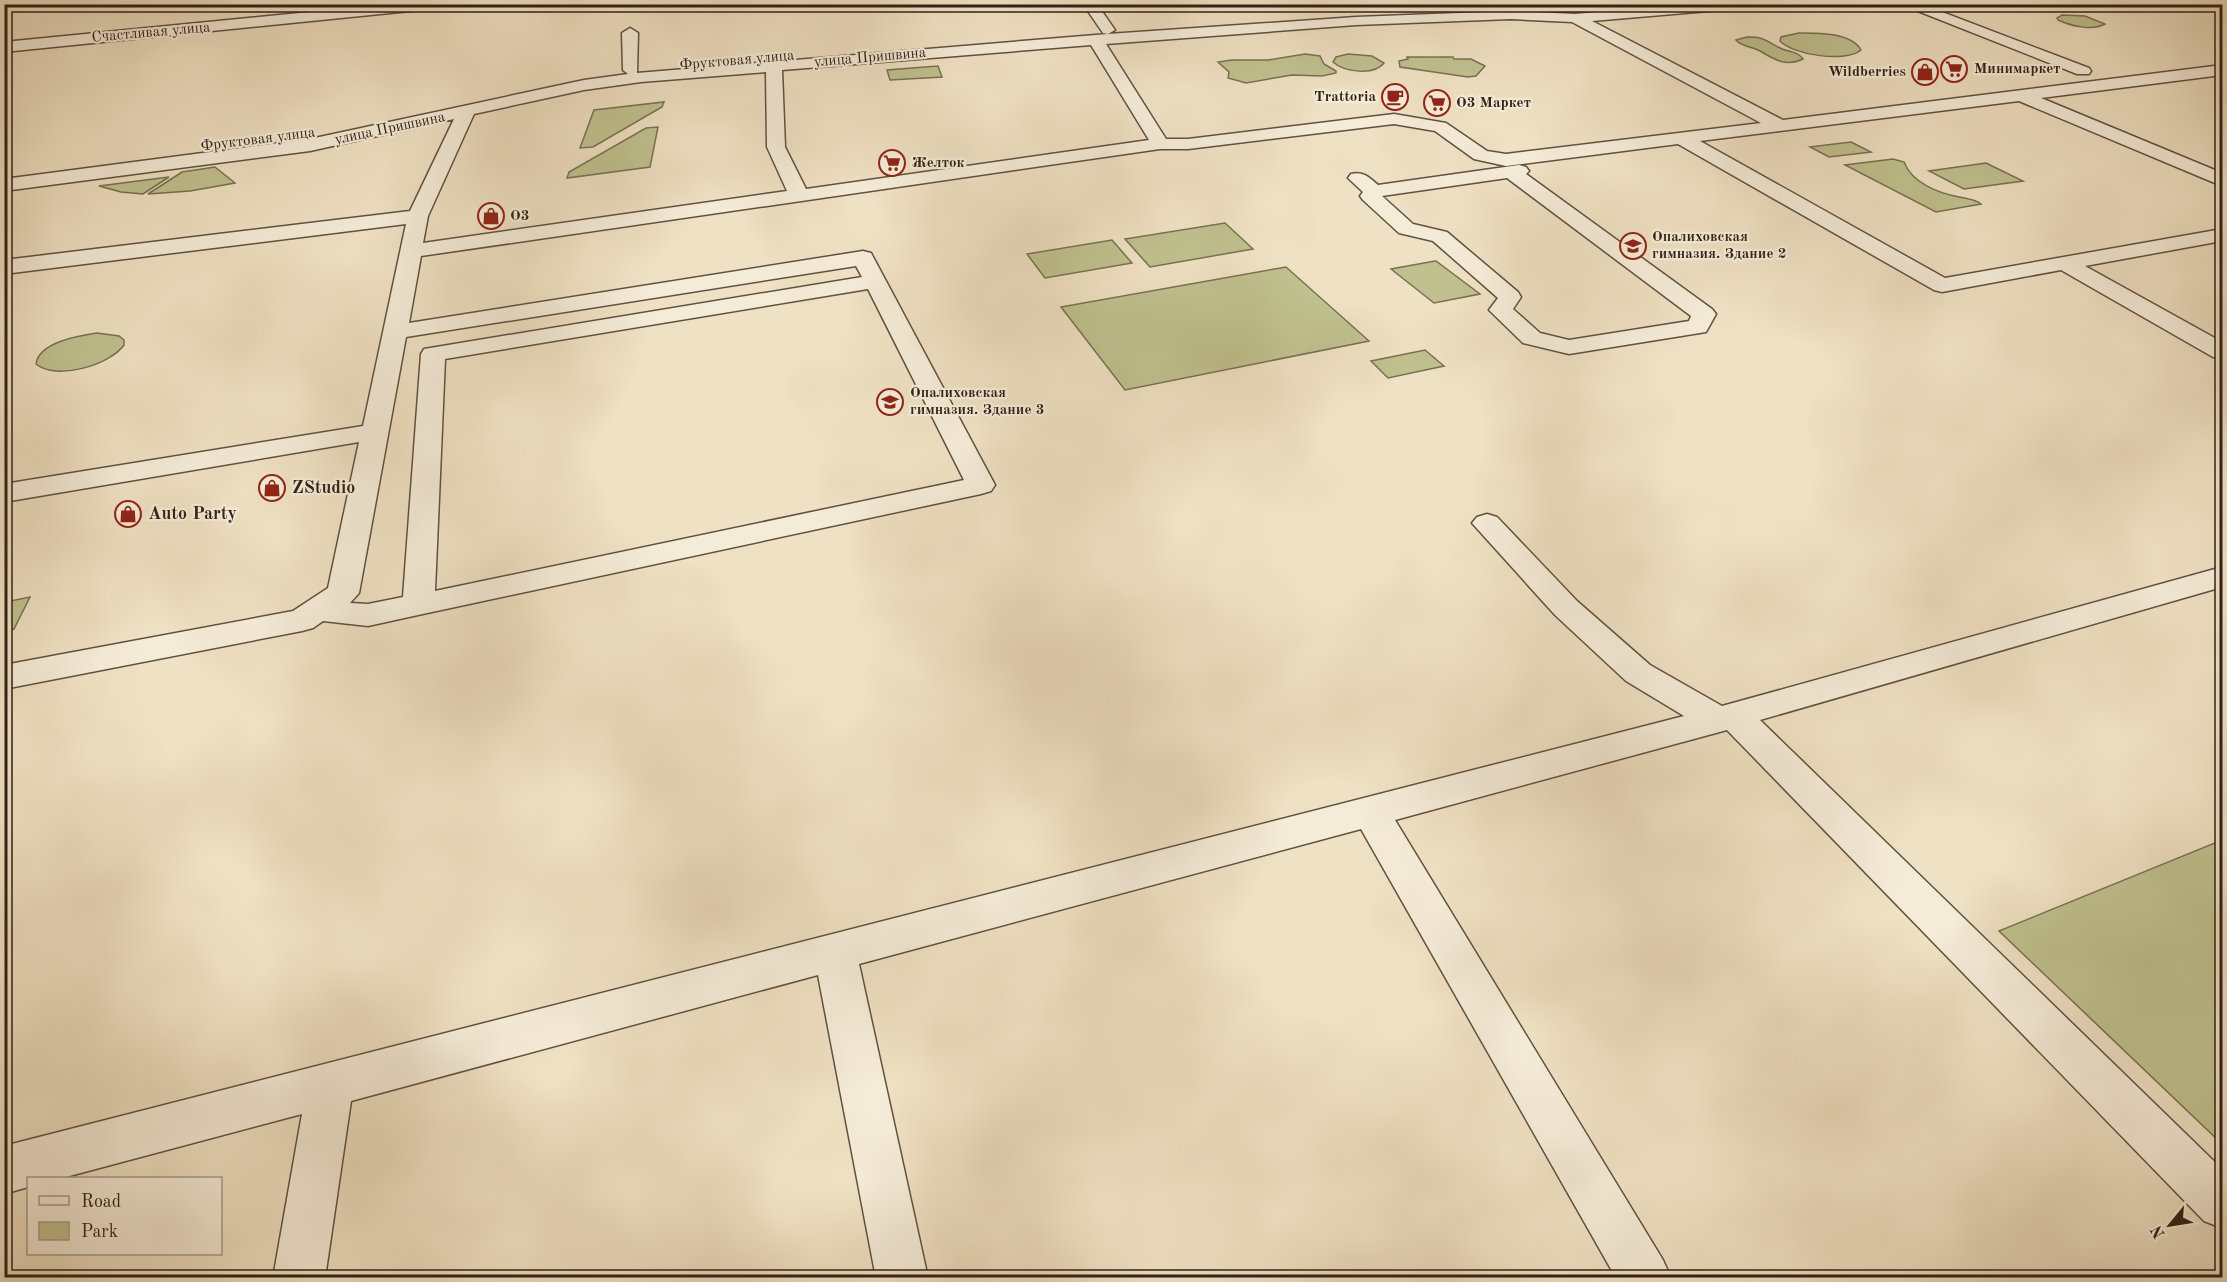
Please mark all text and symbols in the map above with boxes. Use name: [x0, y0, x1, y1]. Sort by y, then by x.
street label: Счастливая улица: [91, 20, 211, 46]
street label: улица Пришвина: [813, 46, 927, 70]
street label: Фруктовая улица: [679, 48, 796, 73]
supermarket icon: Минимаркет: [1939, 54, 1969, 84]
shop icon: Wildberries: [1910, 57, 1940, 87]
place label: Минимаркет: [1974, 62, 2061, 77]
place label: Wildberries: [1828, 65, 1906, 80]
cafe icon: Trattoria: [1380, 82, 1410, 112]
supermarket icon: О3 Маркет: [1422, 88, 1452, 118]
place label: Trattoria: [1314, 90, 1376, 105]
place label: О3 Маркет: [1456, 96, 1531, 111]
street label: улица Пришвина: [333, 110, 447, 148]
street label: Фруктовая улица: [200, 125, 317, 154]
supermarket icon: Желток: [877, 148, 907, 178]
place label: Желток: [912, 156, 964, 171]
shop icon: О3: [476, 201, 506, 231]
place label: О3: [510, 209, 529, 224]
place label: Опалиховская гимназия. Здание 2: [1652, 230, 1786, 262]
school or university icon: Опалиховская гимназия. Здание 2: [1618, 231, 1648, 261]
place label: Опалиховская гимназия. Здание 3: [910, 386, 1044, 418]
school or university icon: Опалиховская гимназия. Здание 3: [875, 387, 905, 417]
shop icon: ZStudio: [257, 473, 287, 503]
place label: ZStudio: [292, 479, 355, 497]
shop icon: Auto Party: [113, 499, 143, 529]
place label: Auto Party: [148, 505, 237, 523]
legend: [27, 1177, 222, 1255]
text: Road: [81, 1193, 121, 1211]
north arrow: [2140, 1195, 2200, 1255]
text: N: [2148, 1222, 2169, 1241]
text: Park: [81, 1223, 118, 1241]

